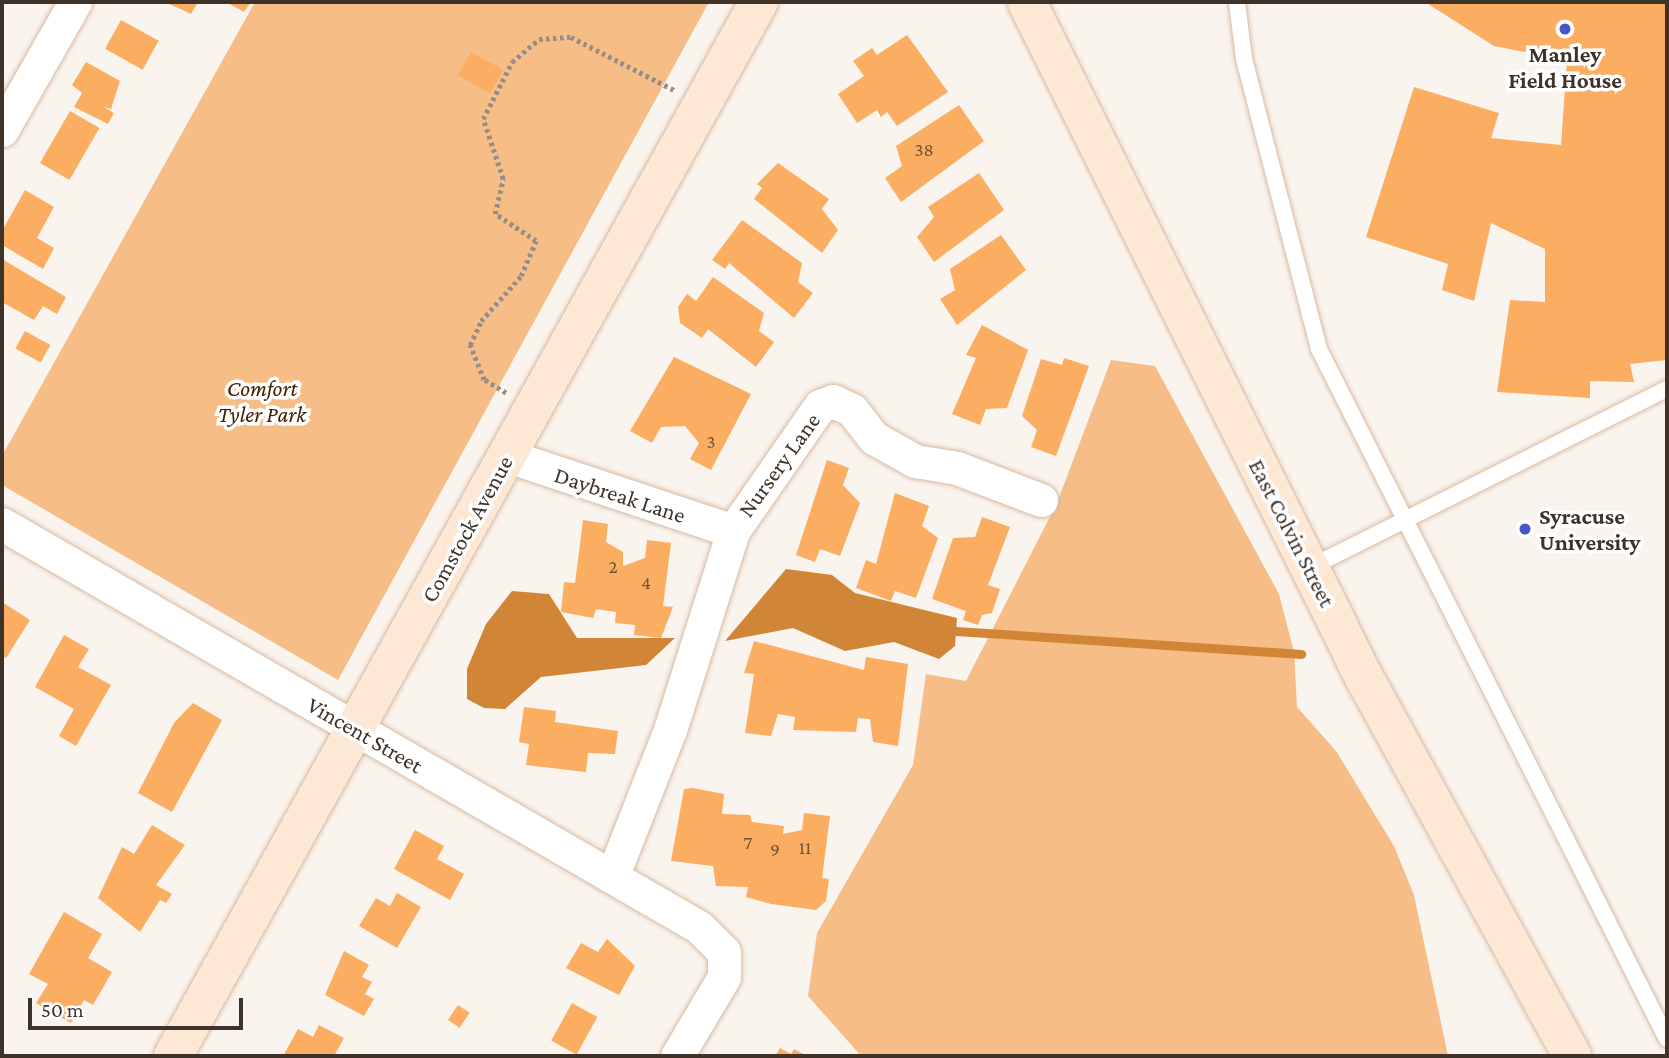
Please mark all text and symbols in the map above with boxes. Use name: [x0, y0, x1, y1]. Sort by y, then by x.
marker: Manley Field House: [1557, 21, 1573, 37]
place label: Manley Field House: [1508, 40, 1622, 94]
house number: 38: [914, 139, 934, 161]
park label: Comfort Tyler Park: [218, 374, 306, 428]
street label: Nursery Lane: [732, 407, 826, 523]
house number: 3: [706, 431, 716, 453]
street label: Comstock Avenue: [415, 451, 519, 607]
street label: East Colvin Street: [1243, 454, 1341, 612]
street label: Daybreak Lane: [551, 461, 689, 529]
place label: Syracuse University: [1539, 502, 1640, 556]
marker: Syracuse University: [1517, 521, 1533, 537]
house number: 2: [608, 556, 618, 578]
house number: 4: [641, 572, 651, 594]
street label: Vincent Street: [302, 691, 428, 779]
house number: 7: [744, 832, 752, 854]
house number: 11: [799, 837, 811, 859]
house number: 9: [770, 839, 780, 861]
scale bar: [32, 984, 247, 1028]
text: 50 m: [41, 998, 84, 1022]

